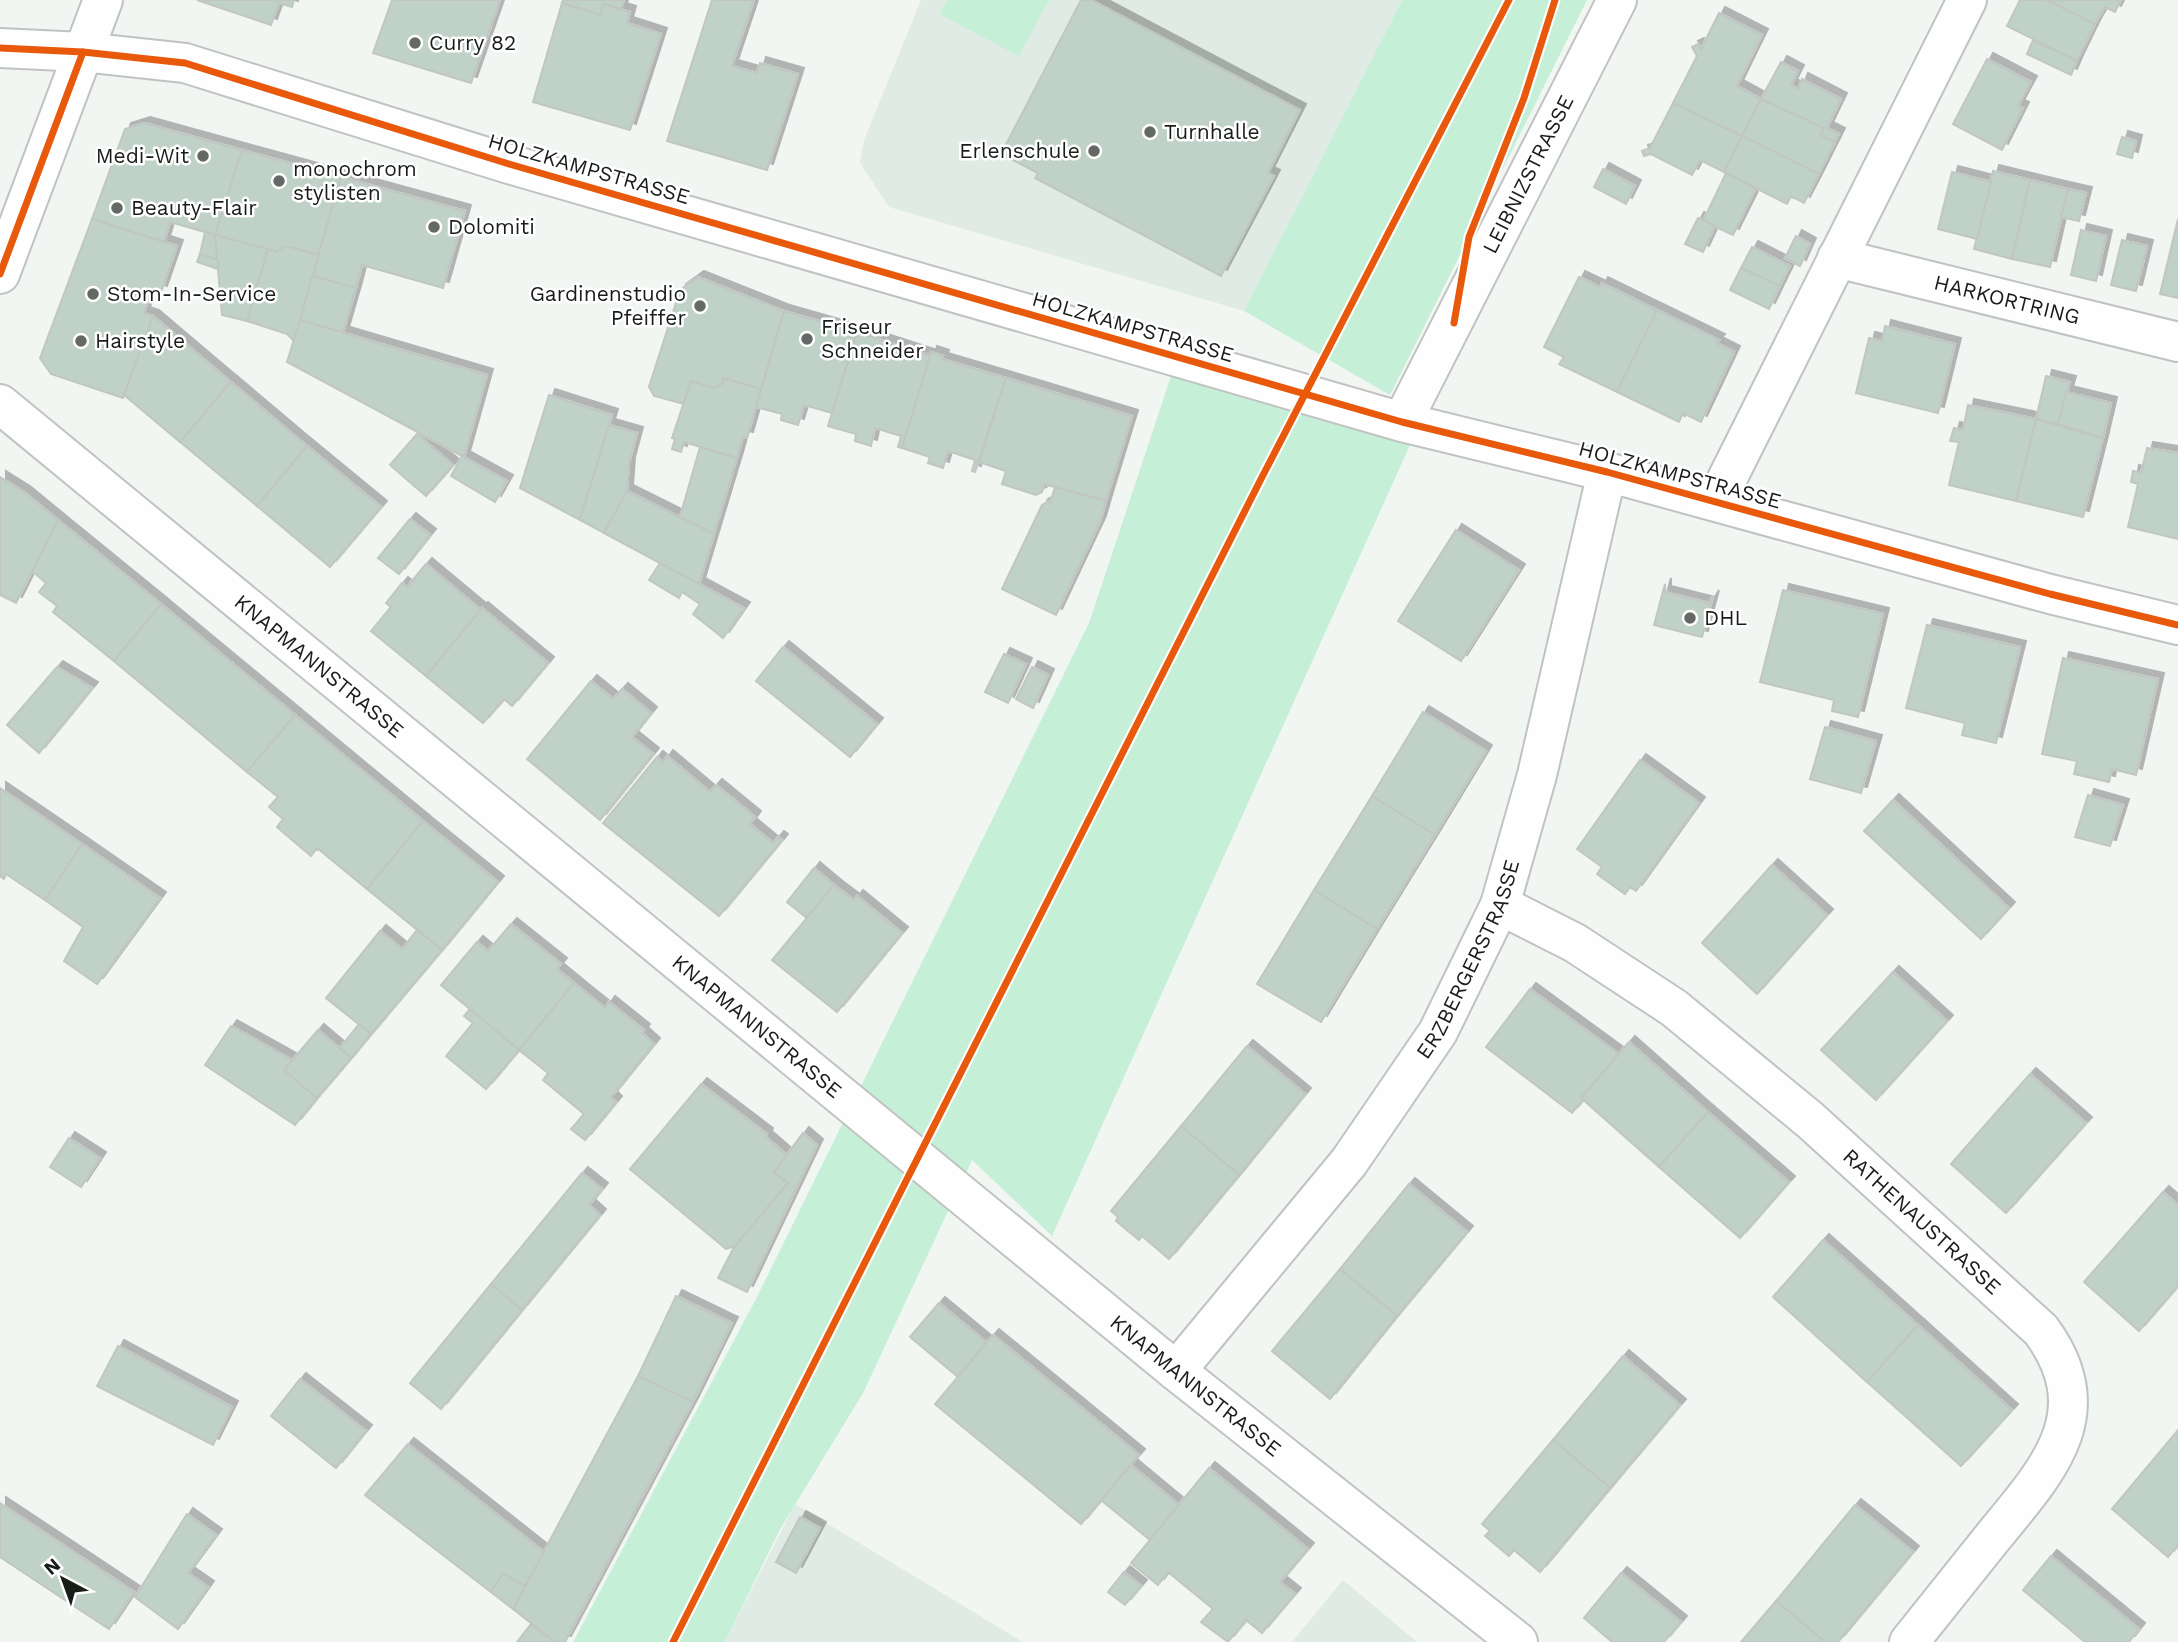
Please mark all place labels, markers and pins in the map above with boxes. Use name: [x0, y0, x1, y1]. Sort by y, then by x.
place label: Curry 82: [429, 30, 516, 55]
marker: Curry 82: [407, 35, 423, 51]
place label: Turnhalle: [1164, 119, 1260, 144]
marker: Turnhalle: [1142, 124, 1158, 140]
place label: Erlenschule: [959, 138, 1080, 163]
place label: Medi-Wit: [96, 143, 189, 168]
marker: Erlenschule: [1086, 143, 1102, 159]
marker: Medi-Wit: [195, 148, 211, 164]
place label: monochrom stylisten: [293, 156, 417, 205]
marker: monochrom stylisten: [271, 173, 287, 189]
place label: Beauty-Flair: [131, 195, 257, 220]
marker: Beauty-Flair: [109, 200, 125, 216]
place label: Dolomiti: [448, 214, 535, 239]
marker: Dolomiti: [426, 219, 442, 235]
place label: Stom-In-Service: [107, 281, 276, 306]
place label: Gardinenstudio Pfeiffer: [530, 281, 686, 330]
marker: Stom-In-Service: [85, 286, 101, 302]
marker: Gardinenstudio Pfeiffer: [692, 298, 708, 314]
place label: Friseur Schneider: [821, 314, 924, 363]
place label: Hairstyle: [95, 328, 185, 353]
marker: Friseur Schneider: [799, 331, 815, 347]
marker: Hairstyle: [73, 333, 89, 349]
place label: DHL: [1704, 605, 1747, 630]
marker: DHL: [1682, 610, 1698, 626]

